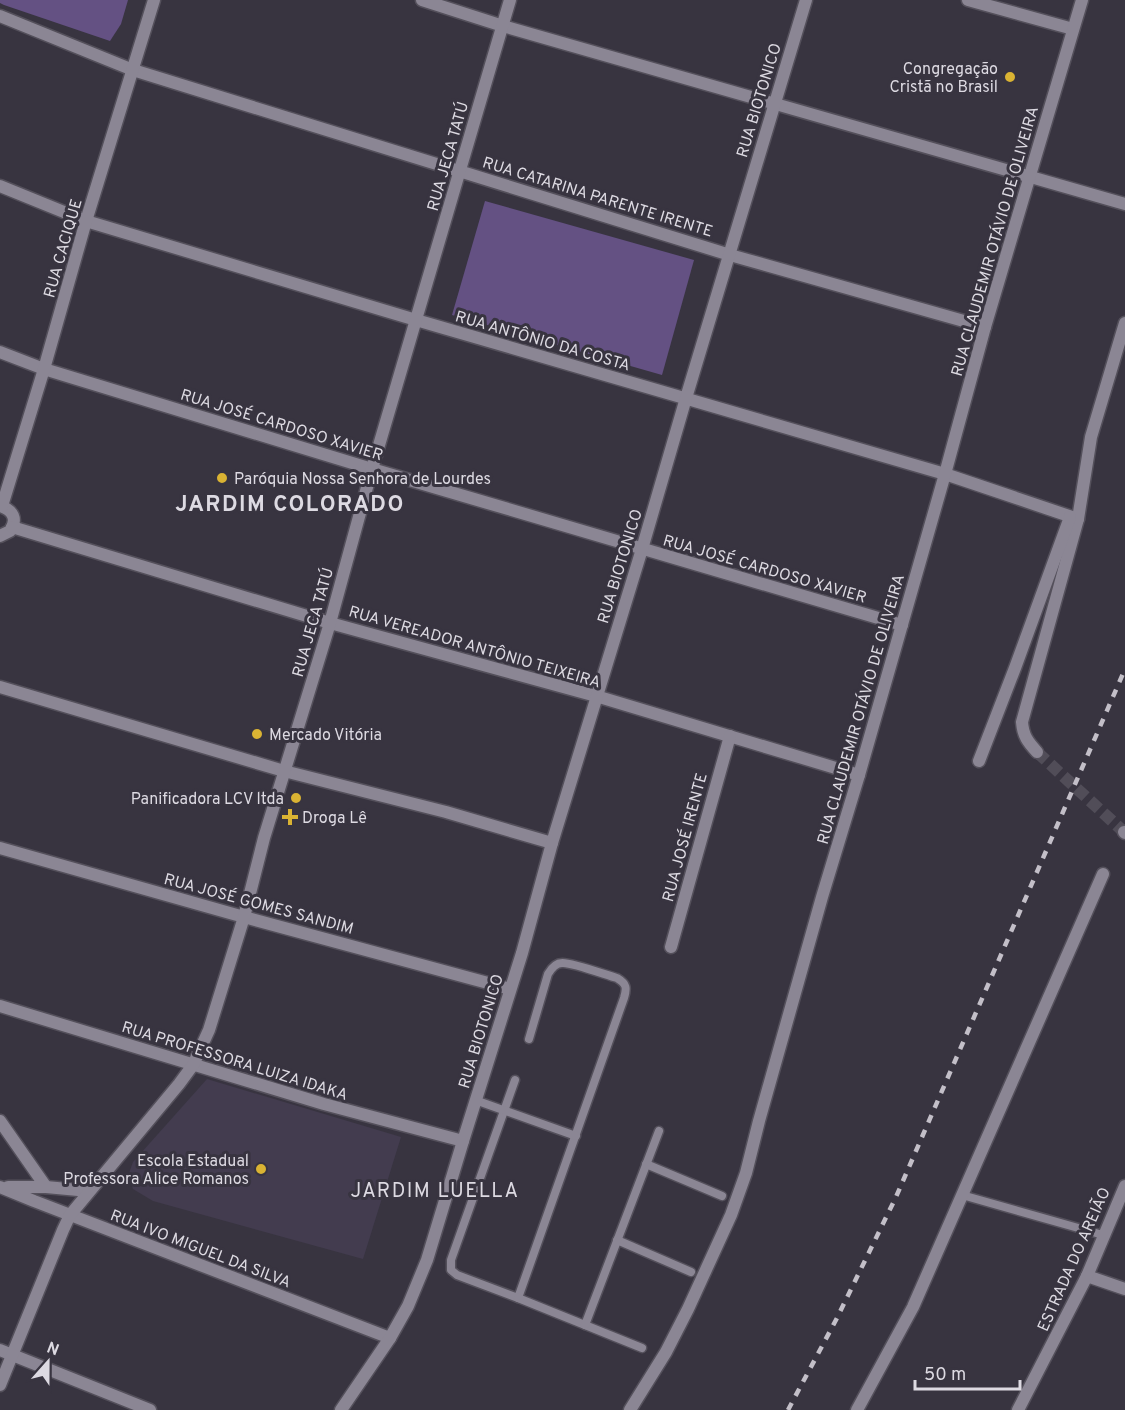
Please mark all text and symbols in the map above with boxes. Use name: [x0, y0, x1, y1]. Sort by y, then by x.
street label: RUA BIOTONICO: [733, 41, 787, 160]
place label: Congregação Cristã no Brasil: [890, 60, 998, 98]
marker: Congregação Cristã no Brasil: [1003, 70, 1017, 84]
street label: RUA JECA TATÚ: [422, 99, 474, 214]
street label: RUA CLAUDEMIR OTÁVIO DE OLIVEIRA: [946, 104, 1044, 379]
street label: RUA CATARINA PARENTE IRENTE: [480, 153, 715, 243]
street label: RUA CACIQUE: [40, 197, 88, 300]
street label: RUA ANTÔNIO DA COSTA: [453, 305, 633, 377]
street label: RUA JOSÉ CARDOSO XAVIER: [178, 384, 386, 466]
place label: Paróquia Nossa Senhora de Lourdes: [234, 470, 491, 490]
marker: Paróquia Nossa Senhora de Lourdes: [215, 471, 229, 485]
district label: JARDIM COLORADO: [175, 492, 405, 519]
street label: RUA BIOTONICO: [594, 507, 648, 626]
street label: RUA JOSÉ CARDOSO XAVIER: [660, 529, 869, 609]
street label: RUA JECA TATÚ: [287, 565, 339, 680]
street label: RUA CLAUDEMIR OTÁVIO DE OLIVEIRA: [812, 572, 910, 847]
street label: RUA VEREADOR ANTÔNIO TEIXEIRA: [346, 600, 603, 694]
place label: Mercado Vitória: [269, 726, 382, 746]
marker: Mercado Vitória: [250, 727, 264, 741]
street label: RUA JOSÉ IRENTE: [657, 770, 713, 904]
place label: Panificadora LCV ltda: [131, 790, 284, 810]
marker: Panificadora LCV ltda: [289, 791, 303, 805]
place label: Droga Lê: [302, 809, 367, 829]
marker: Droga Lê: [283, 810, 297, 824]
street label: RUA JOSÉ GOMES SANDIM: [161, 868, 356, 940]
street label: RUA BIOTONICO: [455, 972, 509, 1091]
street label: RUA PROFESSORA LUIZA IDAKA: [119, 1018, 350, 1106]
place label: Escola Estadual Professora Alice Romanos: [63, 1152, 249, 1190]
marker: Escola Estadual Professora Alice Romanos: [254, 1162, 268, 1176]
district label: JARDIM LUELLA: [351, 1179, 519, 1205]
street label: ESTRADA DO AREIÃO: [1031, 1183, 1116, 1335]
street label: RUA IVO MIGUEL DA SILVA: [107, 1206, 293, 1294]
north arrow: [18, 1332, 78, 1392]
text: N: [44, 1338, 62, 1361]
scale bar: [915, 1353, 1020, 1391]
text: 50 m: [924, 1364, 966, 1387]

